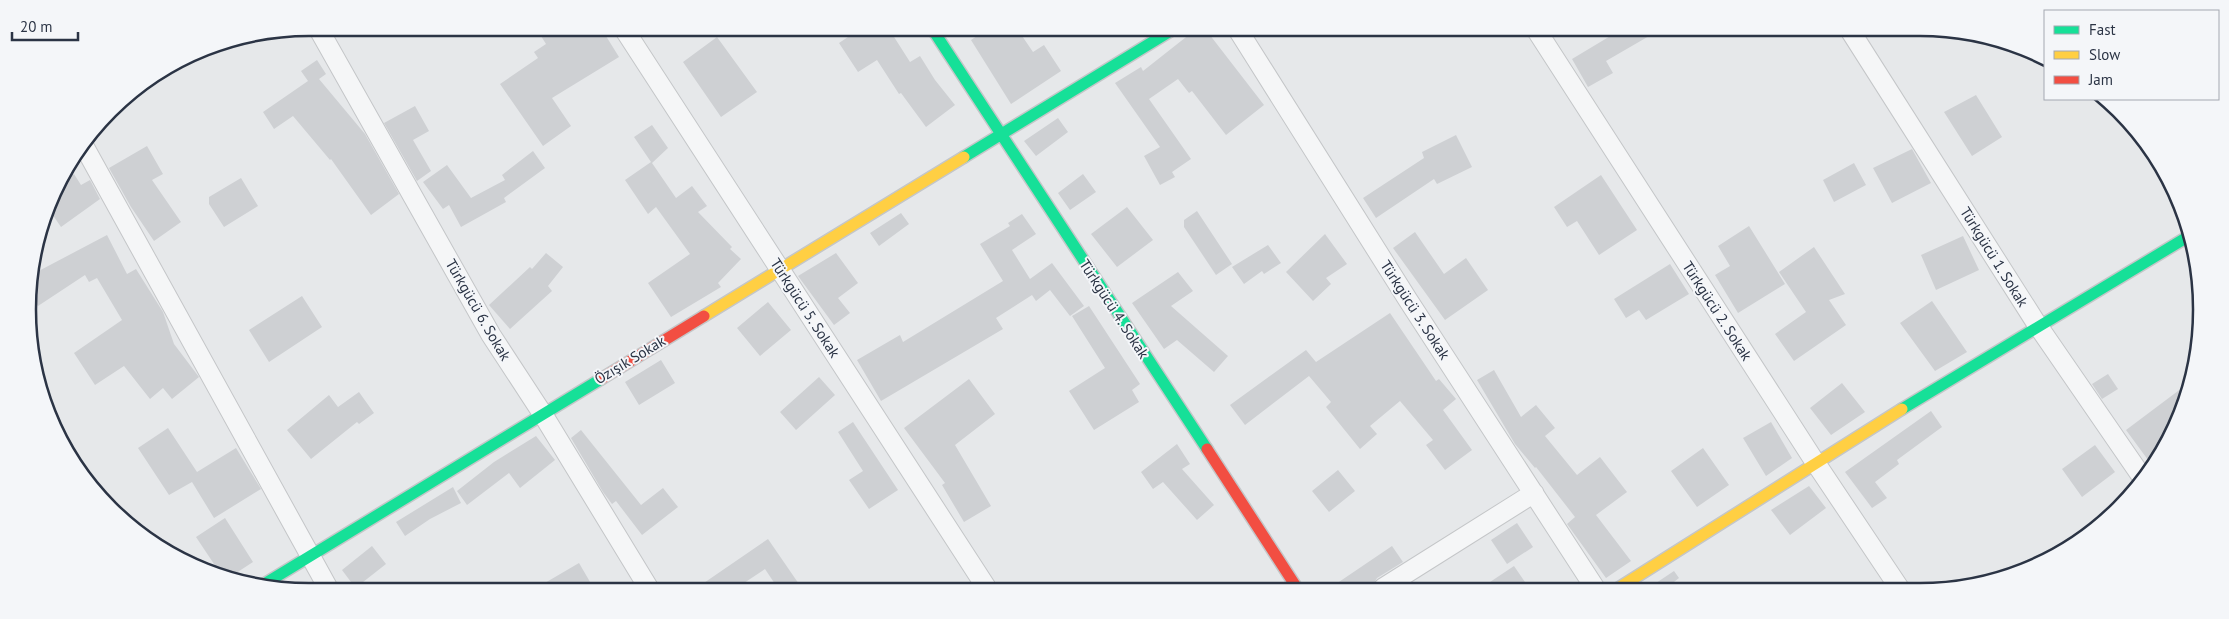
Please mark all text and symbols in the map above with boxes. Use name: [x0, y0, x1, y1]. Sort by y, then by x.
scale bar: [12, 10, 79, 42]
legend: [2044, 10, 2219, 100]
text: 20 m: [20, 17, 53, 36]
text: Fast: [2089, 20, 2116, 39]
text: Slow: [2089, 45, 2120, 64]
text: Jam: [2088, 70, 2113, 89]
street label: Türkgücü 1. Sokak: [1956, 203, 2033, 311]
street label: Türkgücü 6. Sokak: [442, 255, 516, 365]
street label: Türkgücü 5. Sokak: [766, 255, 845, 362]
street label: Türkgücü 4. Sokak: [1075, 256, 1154, 363]
street label: Türkgücü 3. Sokak: [1376, 257, 1455, 364]
street label: Türkgücü 2. Sokak: [1678, 258, 1757, 365]
street label: Özışık Sokak: [591, 331, 669, 388]

